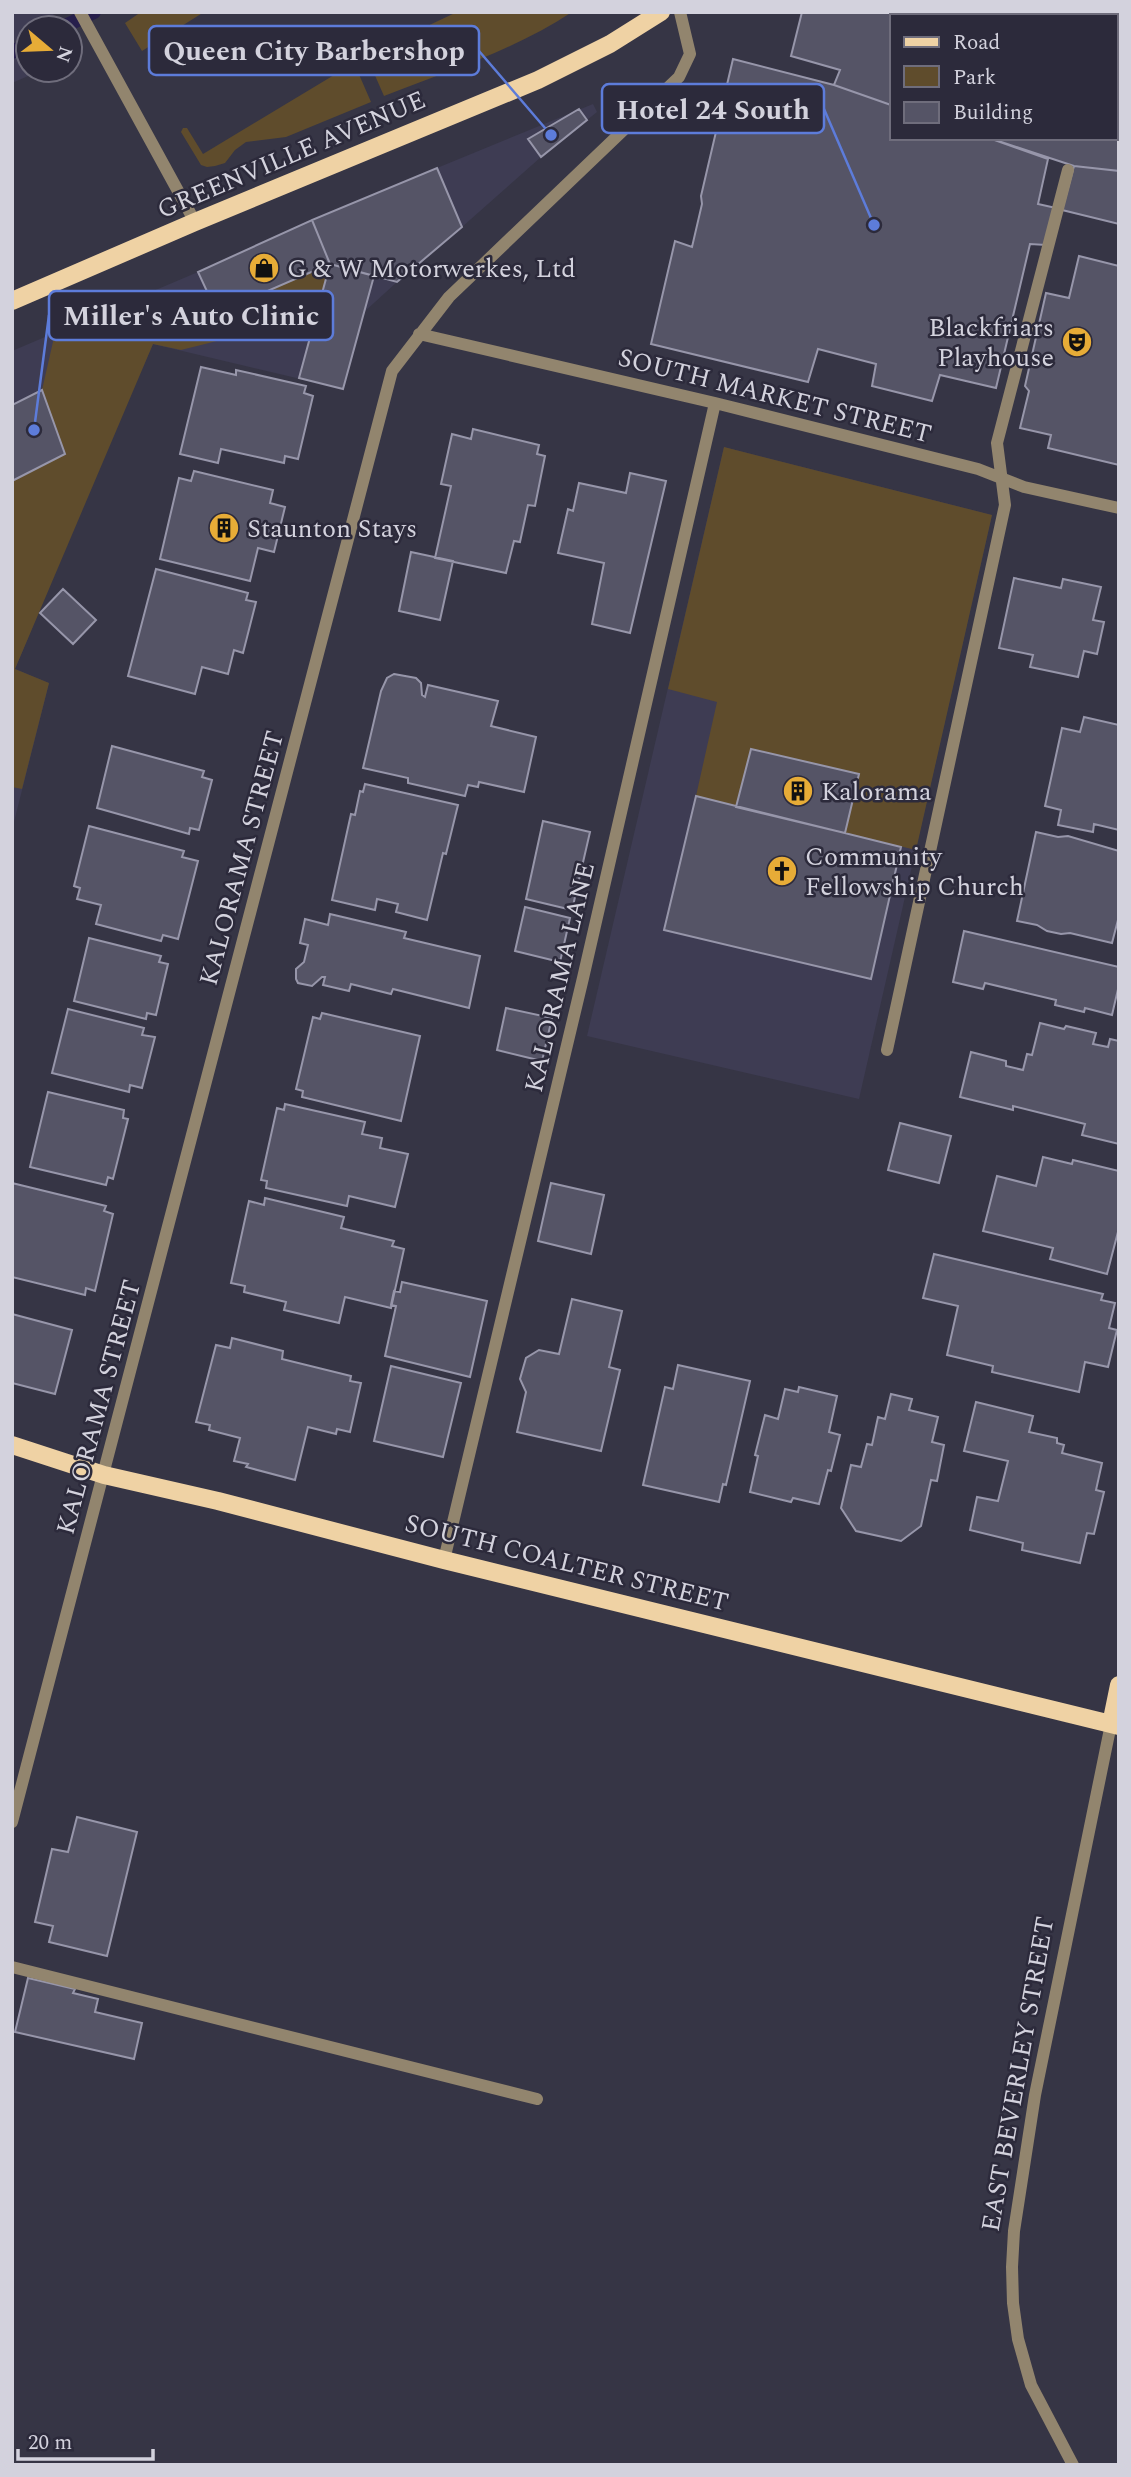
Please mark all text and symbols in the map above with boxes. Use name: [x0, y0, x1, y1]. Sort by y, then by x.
north arrow: [14, 14, 84, 84]
legend: [890, 14, 1117, 140]
callout: Queen City Barbershop: [149, 26, 479, 75]
text: Road: [953, 27, 1000, 59]
text: Queen City Barbershop: [163, 30, 465, 73]
text: N: [47, 42, 80, 66]
text: Park: [953, 62, 997, 94]
street label: GREENVILLE AVENUE: [151, 80, 432, 230]
callout: Hotel 24 South: [602, 84, 824, 133]
text: Hotel 24 South: [616, 89, 810, 132]
text: Building: [953, 97, 1033, 129]
place label: G & W Motorwerkes, Ltd: [287, 249, 576, 289]
shop icon: G & W Motorwerkes, Ltd: [247, 251, 281, 285]
callout: Miller's Auto Clinic: [49, 291, 333, 340]
text: Miller's Auto Clinic: [63, 295, 319, 338]
place label: Blackfriars Playhouse: [928, 308, 1054, 378]
theatre icon: Blackfriars Playhouse: [1060, 325, 1094, 359]
street label: SOUTH MARKET STREET: [614, 338, 936, 454]
place label: Staunton Stays: [247, 509, 417, 549]
building icon: Staunton Stays: [207, 511, 241, 545]
street label: KALORAMA STREET: [189, 726, 295, 990]
place label: Kalorama: [821, 772, 932, 812]
building icon: Kalorama: [781, 774, 815, 808]
place label: Community Fellowship Church: [805, 837, 1024, 907]
church icon: Community Fellowship Church: [765, 854, 799, 888]
street label: KALORAMA LANE: [514, 858, 606, 1096]
street label: KALORAMA STREET: [46, 1275, 152, 1539]
street label: SOUTH COALTER STREET: [401, 1503, 733, 1623]
street label: EAST BEVERLEY STREET: [971, 1913, 1065, 2235]
scale bar: [18, 2418, 152, 2462]
text: 20 m: [28, 2427, 72, 2459]

